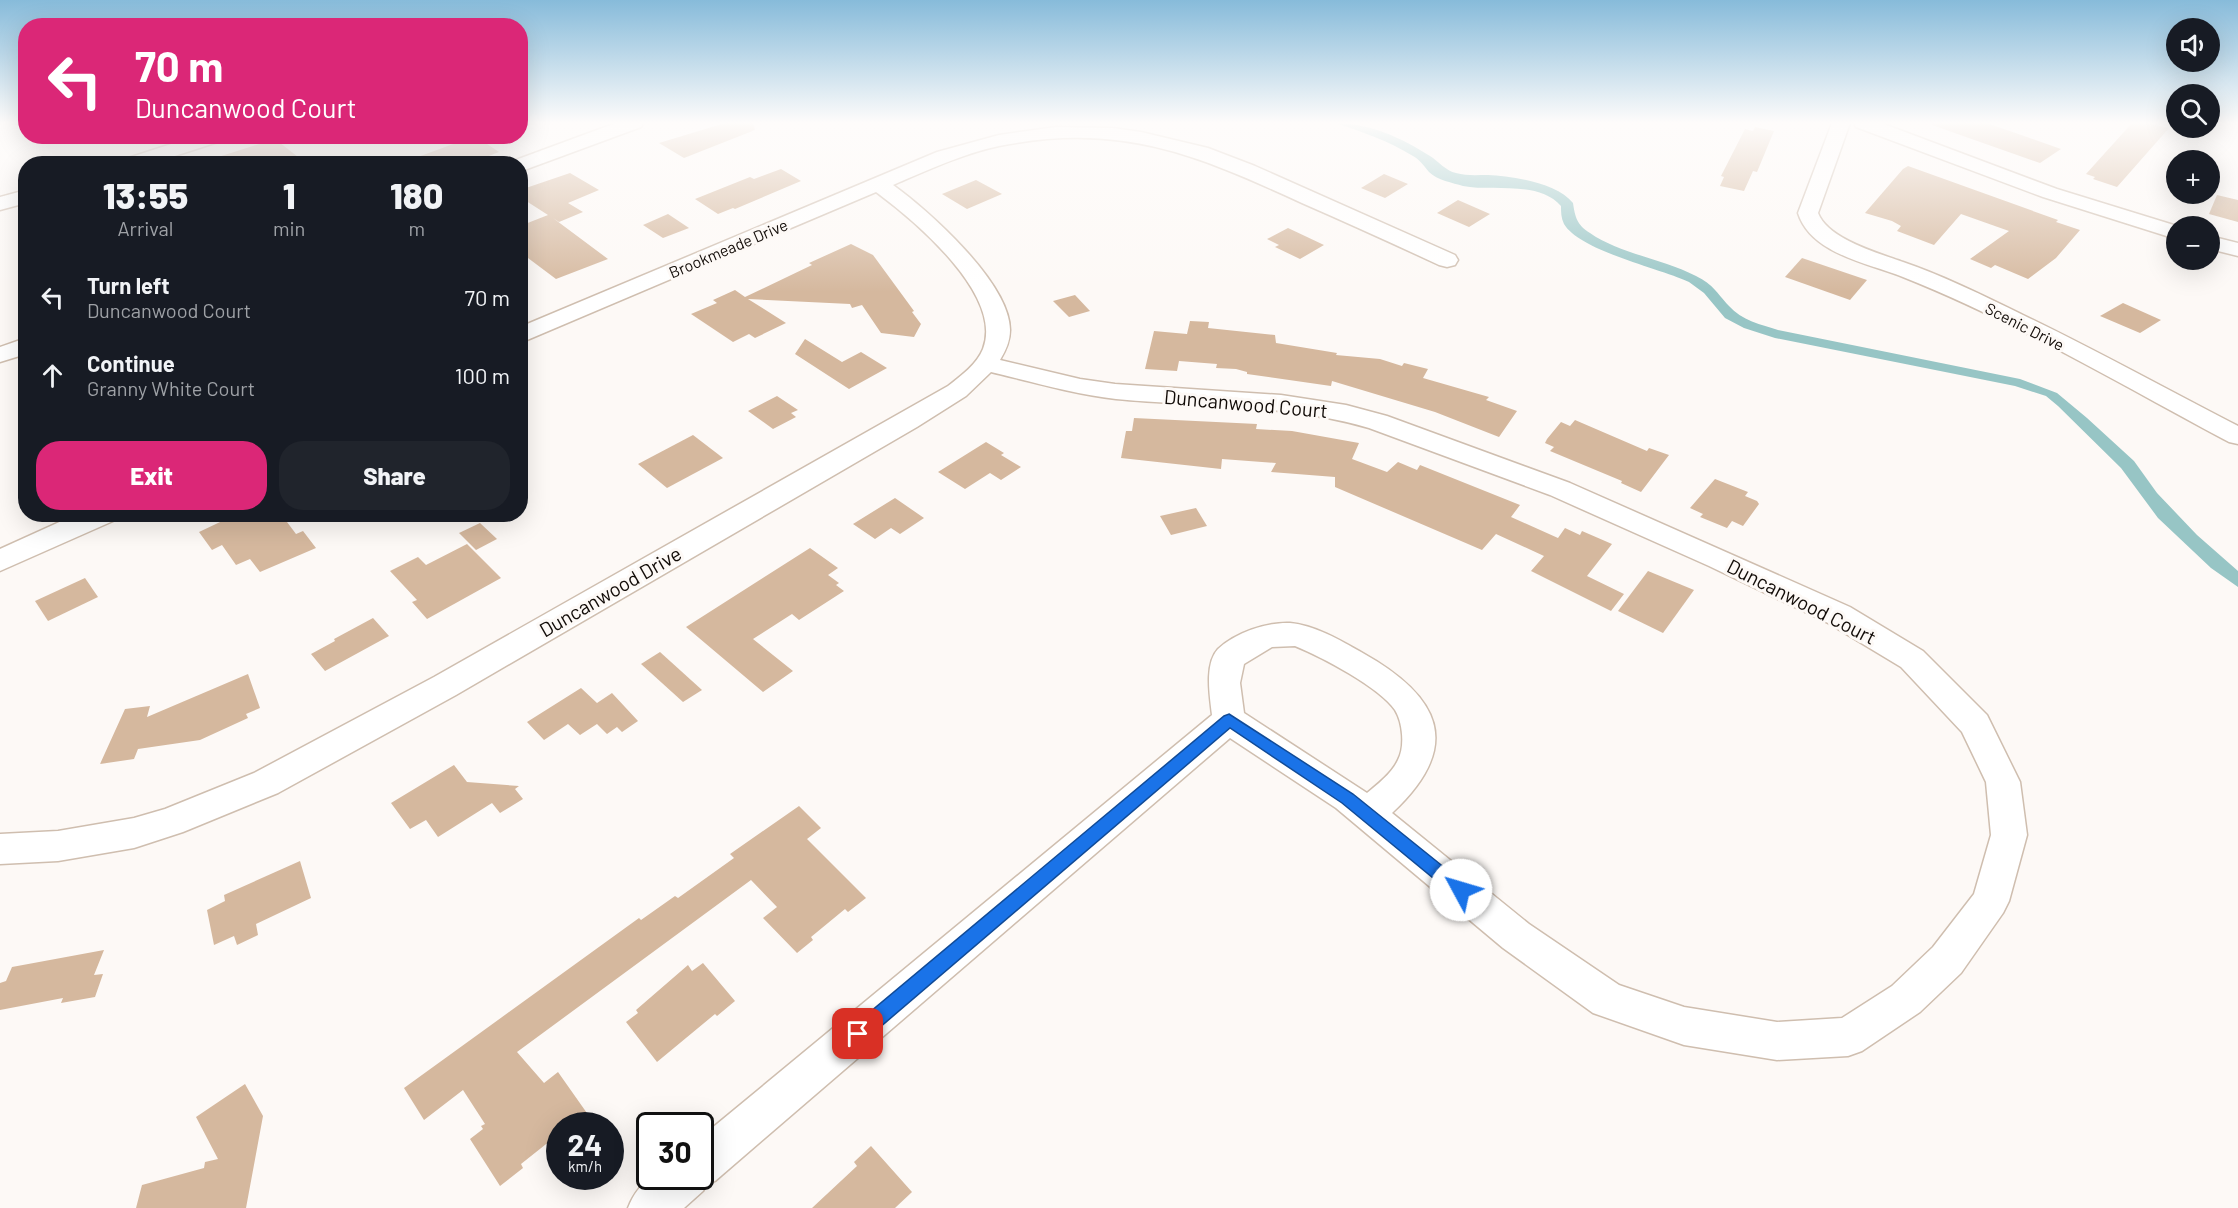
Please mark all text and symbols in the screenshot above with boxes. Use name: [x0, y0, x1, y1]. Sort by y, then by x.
map controls: [2166, 18, 2220, 270]
button: sound: [2166, 18, 2220, 72]
text: 70 m: [135, 40, 223, 90]
icon: left: [36, 42, 114, 120]
button: search: [2166, 84, 2220, 138]
text: Duncanwood Court: [135, 91, 356, 123]
button: +: [2166, 150, 2220, 204]
text: 13:55: [103, 173, 188, 216]
text: 1: [283, 173, 295, 216]
text: 180: [390, 173, 443, 216]
street label: Brookmeade Drive: [666, 214, 790, 282]
text: Arrival: [117, 216, 173, 240]
text: min: [273, 216, 305, 240]
text: m: [408, 216, 425, 240]
button: −: [2166, 216, 2220, 270]
text: Turn left: [87, 272, 170, 298]
icon: left: [36, 281, 69, 314]
text: 70 m: [465, 284, 510, 310]
text: Duncanwood Court: [87, 298, 251, 322]
street label: Scenic Drive: [1982, 298, 2068, 354]
text: Continue: [87, 350, 175, 376]
icon: ahead: [36, 359, 69, 392]
text: 100 m: [455, 362, 510, 388]
text: Granny White Court: [87, 376, 255, 400]
street label: Duncanwood Court: [1163, 384, 1329, 422]
button: Exit: [36, 441, 267, 510]
button: Share: [279, 441, 510, 510]
street label: Duncanwood Drive: [535, 541, 685, 641]
street label: Duncanwood Court: [1723, 553, 1881, 649]
position arrow: [1429, 858, 1493, 922]
pin: [832, 1008, 883, 1059]
icon: arrive: [841, 1017, 874, 1050]
speed limit sign: 30: [636, 1112, 714, 1190]
text: 24: [568, 1126, 602, 1162]
text: km/h: [568, 1157, 602, 1175]

